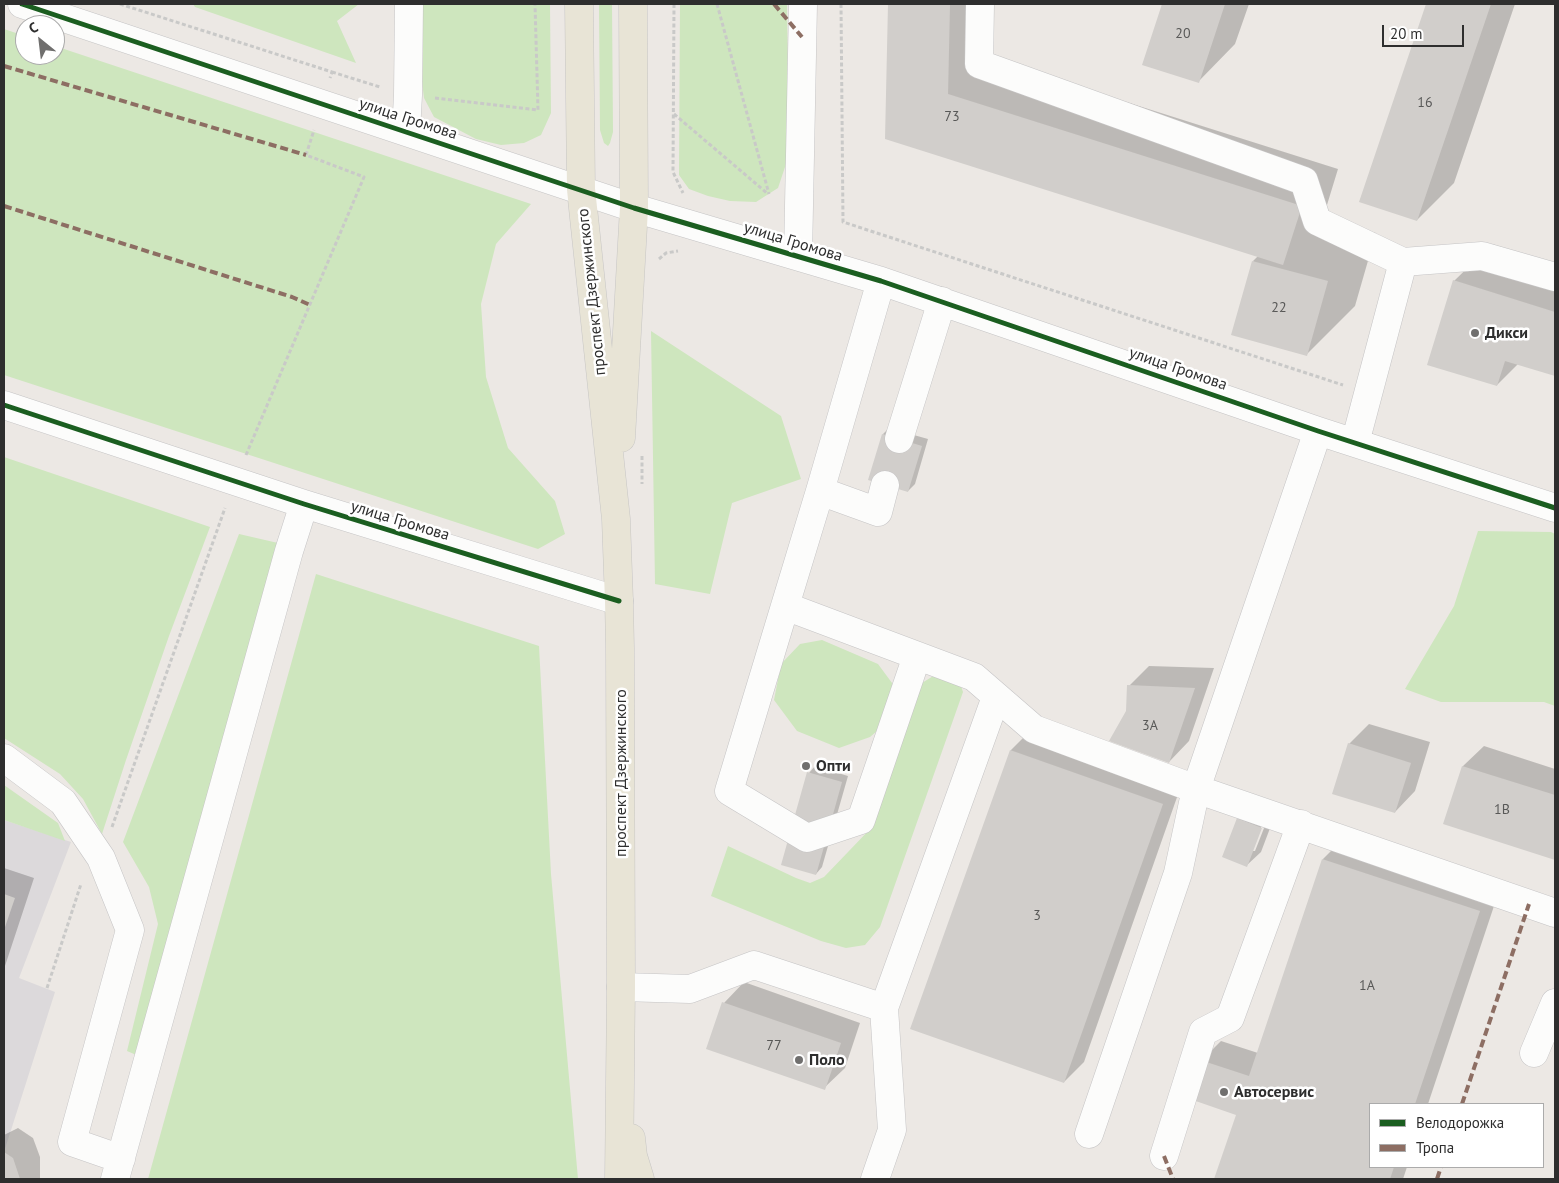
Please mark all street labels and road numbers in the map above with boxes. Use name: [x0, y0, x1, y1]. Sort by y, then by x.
street label: улица Громова: [356, 94, 460, 144]
street label: проспект Дзержинского: [574, 208, 610, 376]
street label: улица Громова: [741, 218, 845, 266]
street label: улица Громова: [1126, 343, 1230, 395]
street label: улица Громова: [348, 497, 452, 545]
street label: проспект Дзержинского: [611, 689, 631, 857]

